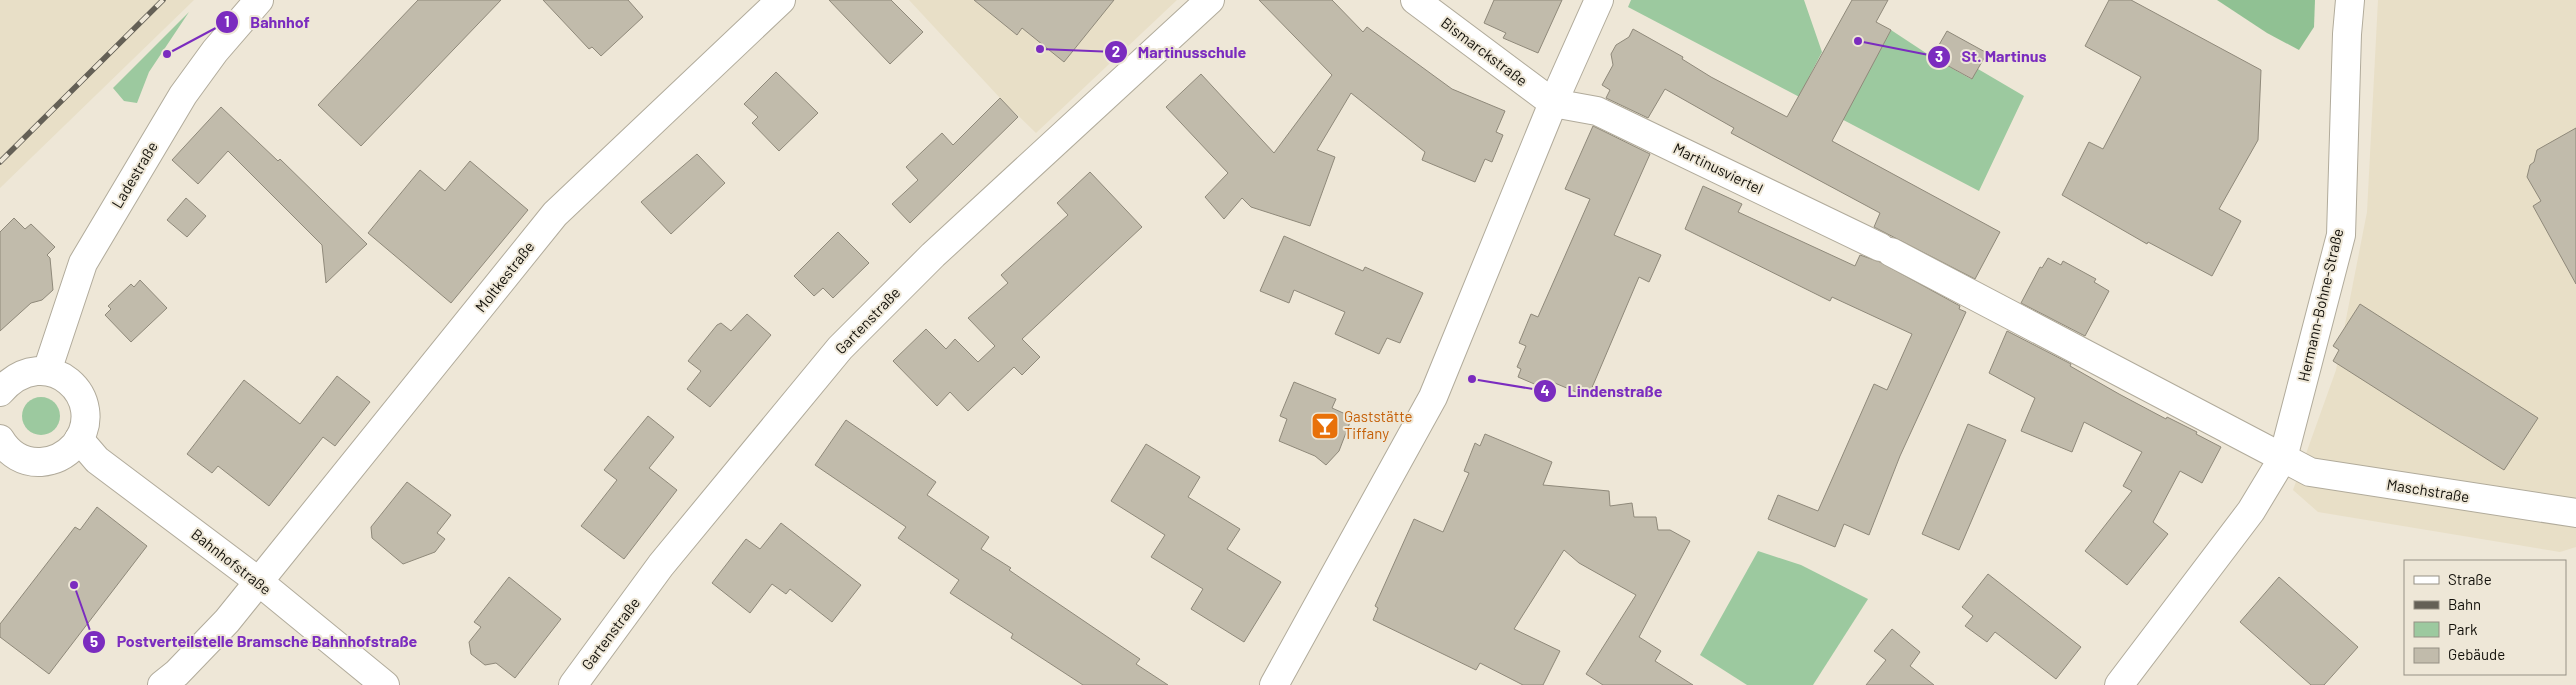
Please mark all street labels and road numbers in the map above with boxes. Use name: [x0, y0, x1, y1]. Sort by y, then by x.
street label: Bismarckstraße: [1438, 13, 1531, 89]
street label: Ladestraße: [107, 138, 161, 211]
street label: Martinusviertel: [1671, 139, 1766, 198]
street label: Hermann-Bohne-Straße: [2294, 226, 2346, 383]
street label: Moltkestraße: [471, 237, 537, 315]
street label: Gartenstraße: [831, 283, 904, 357]
street label: Maschstraße: [2385, 475, 2471, 505]
street label: Bahnhofstraße: [188, 524, 275, 598]
street label: Gartenstraße: [577, 594, 643, 673]

